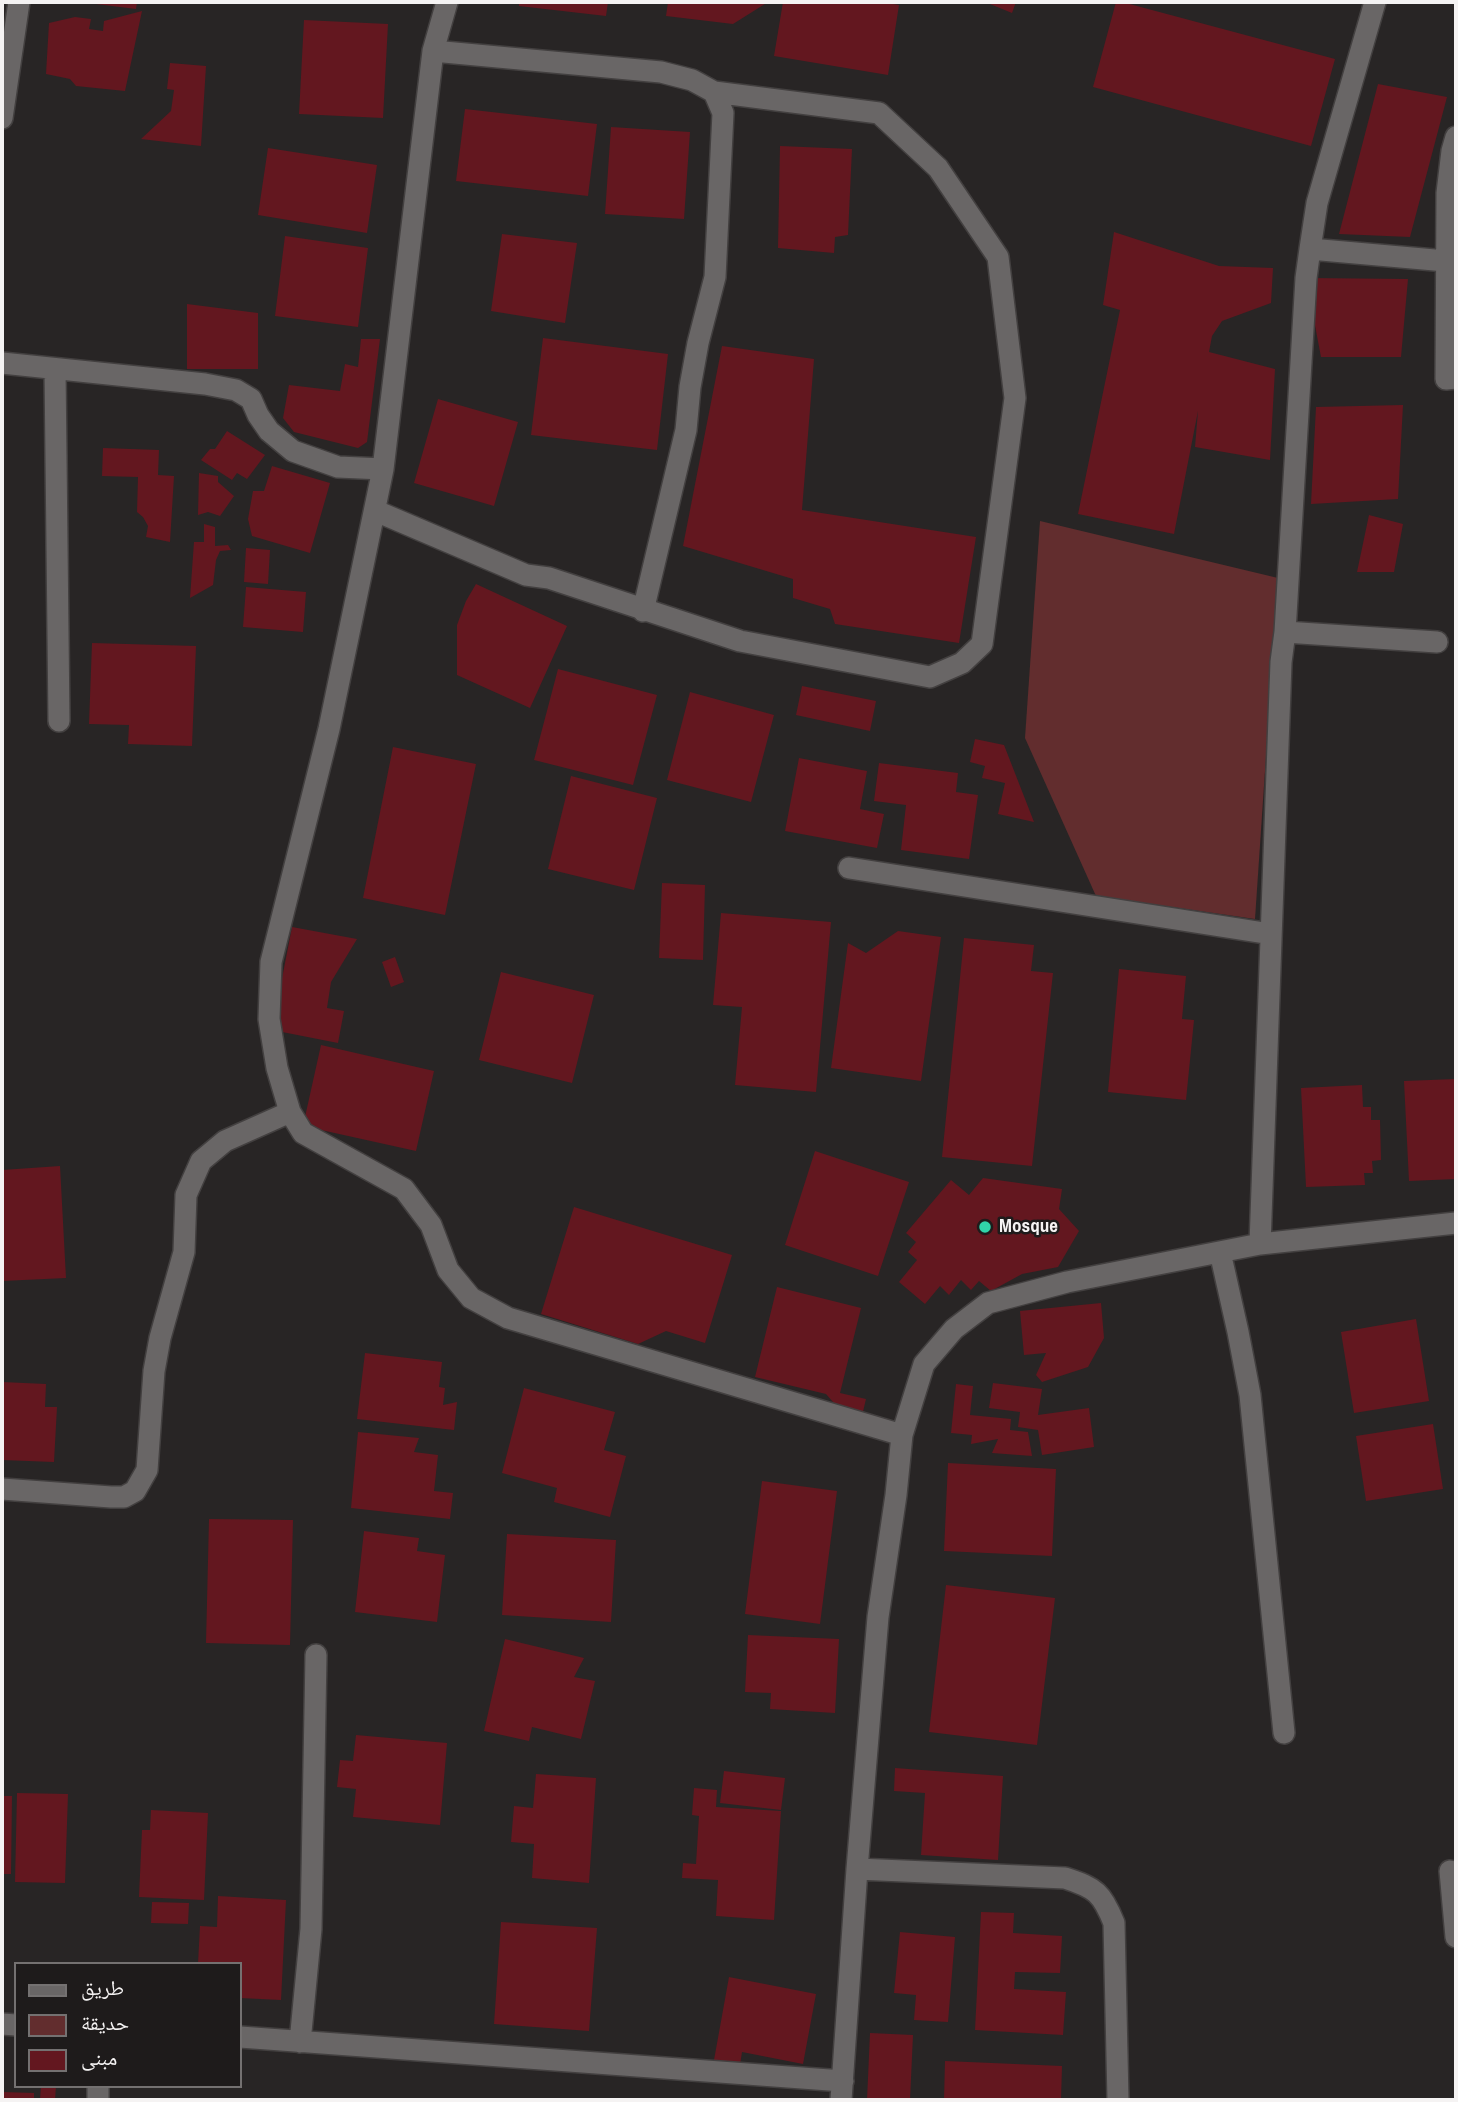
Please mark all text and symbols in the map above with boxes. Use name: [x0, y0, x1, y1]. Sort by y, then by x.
place label: Mosque: [999, 1216, 1058, 1238]
marker: Mosque: [977, 1219, 993, 1235]
legend: [14, 1962, 242, 2088]
text: طريق: [81, 1973, 124, 2002]
text: حديقة: [81, 2008, 129, 2037]
text: مبنى: [81, 2043, 117, 2072]

